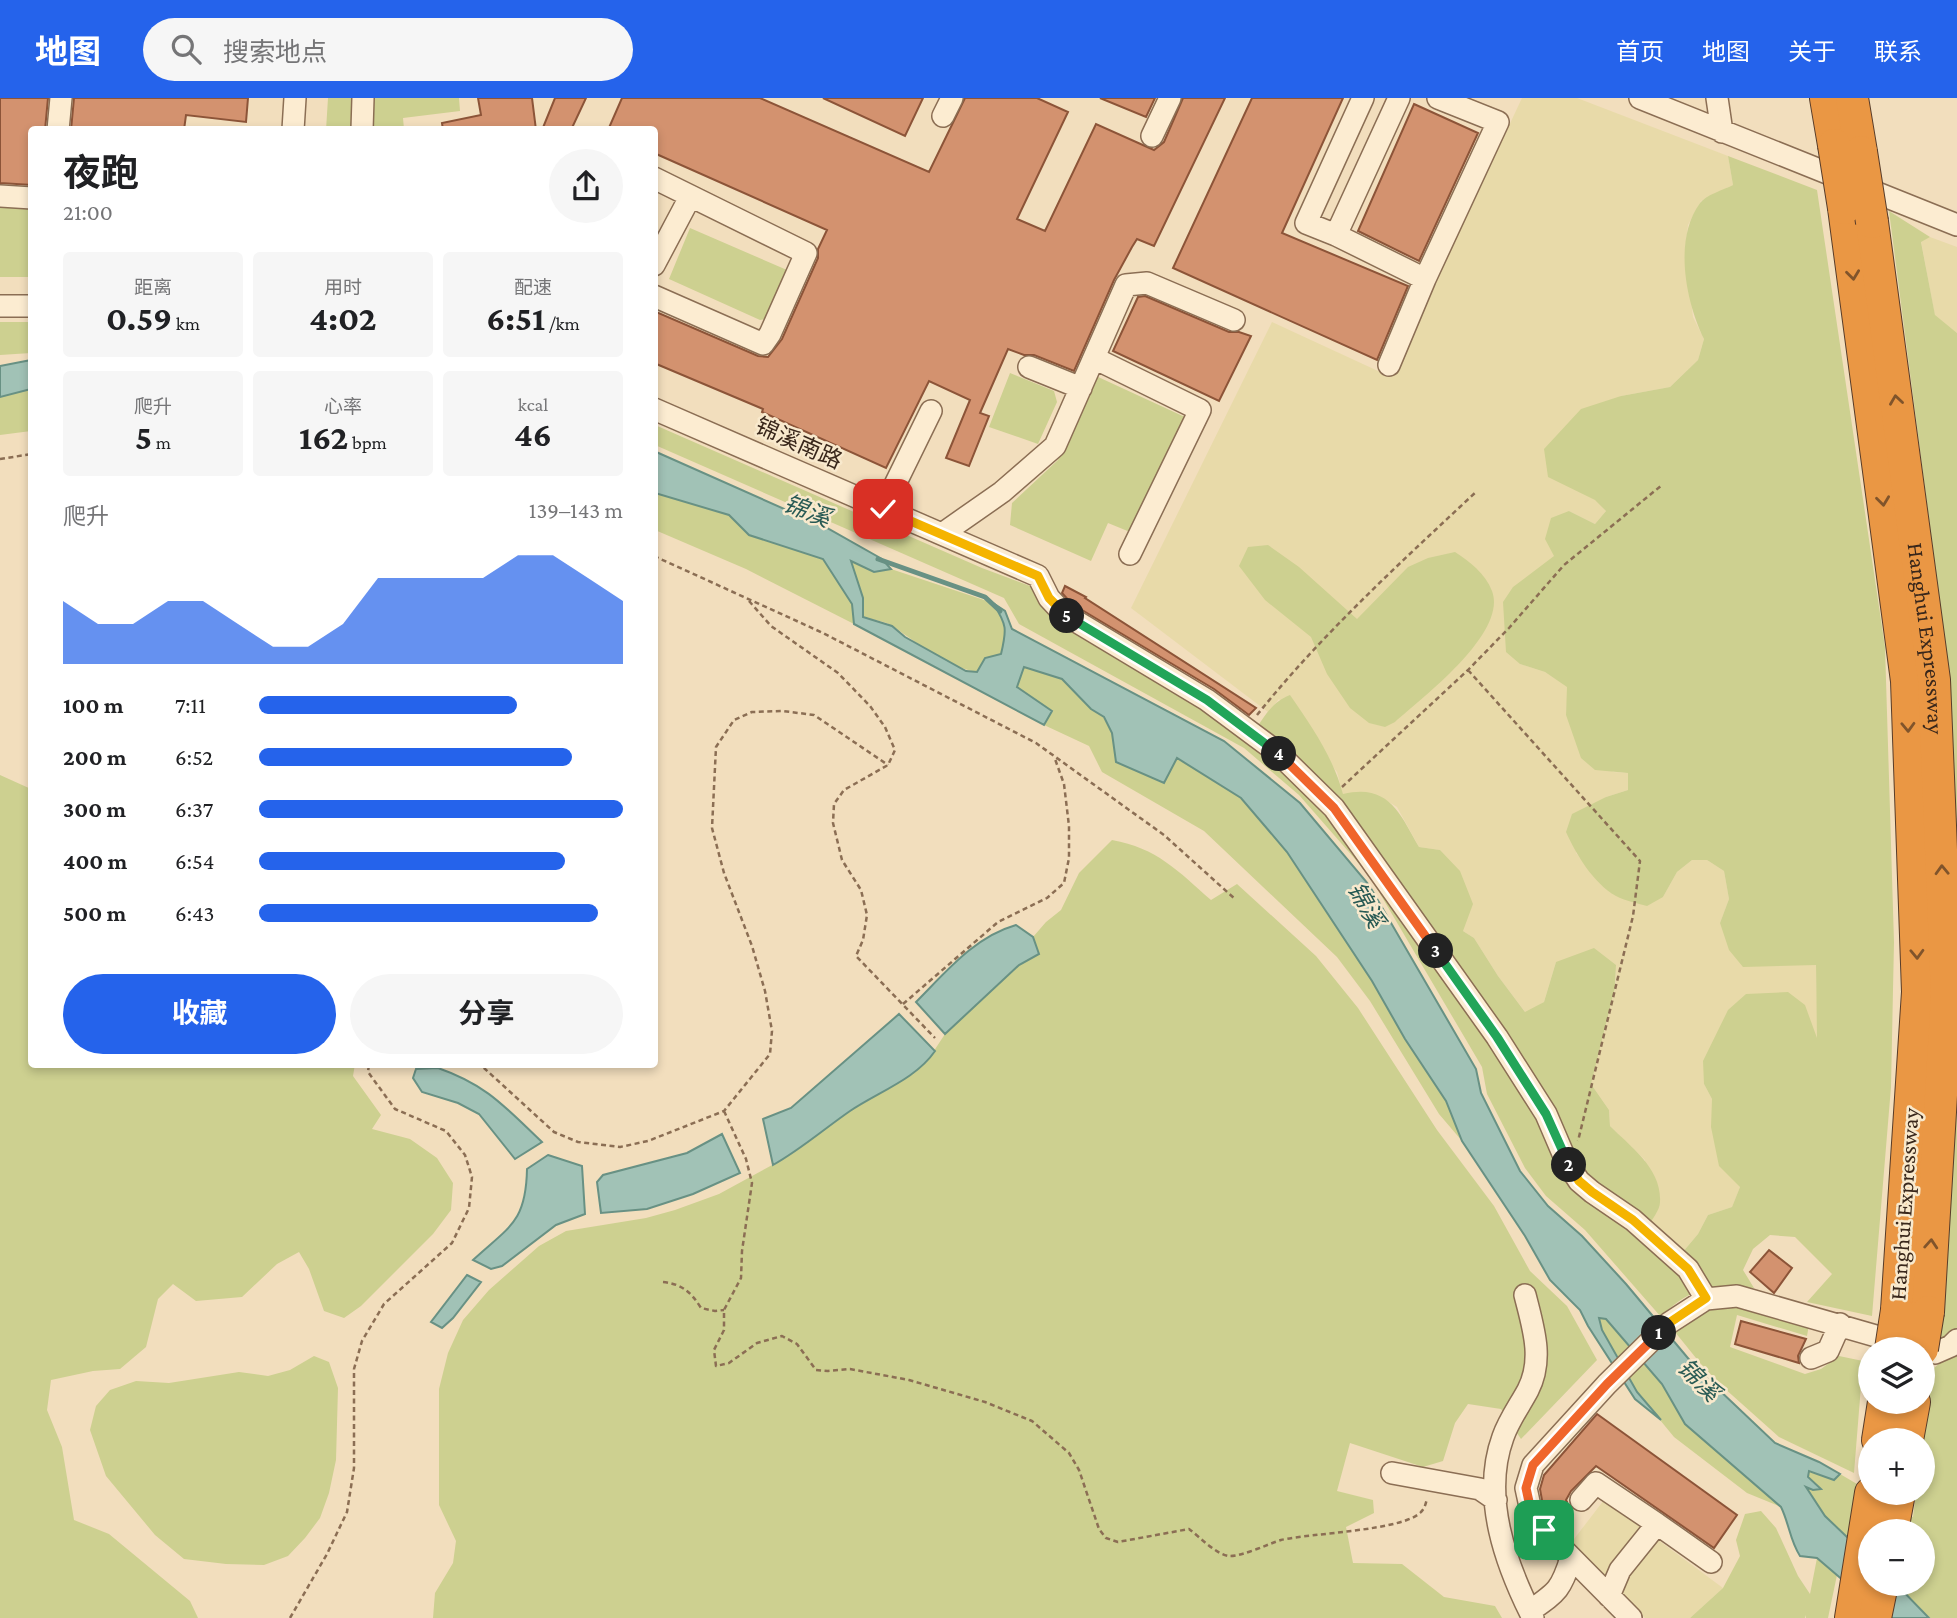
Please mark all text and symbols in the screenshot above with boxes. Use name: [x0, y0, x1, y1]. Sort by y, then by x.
search box: [143, 18, 633, 81]
icon: search: [167, 30, 205, 68]
text: 地图: [35, 33, 101, 70]
text: 搜索地点: [223, 38, 327, 67]
text: 首页: [1616, 38, 1664, 65]
text: 地图: [1702, 38, 1750, 65]
text: 关于: [1788, 38, 1836, 65]
text: 联系: [1874, 38, 1922, 65]
button: share: [549, 149, 623, 223]
text: 夜跑: [63, 152, 139, 194]
text: 21:00: [63, 199, 113, 225]
one-way arrow: [1846, 270, 1861, 281]
text: 距离: [134, 277, 172, 298]
text: 用时: [324, 277, 362, 298]
text: 配速: [514, 277, 552, 298]
text: 0.59: [106, 299, 172, 338]
text: 4:02: [309, 299, 377, 338]
text: 6:51: [486, 299, 545, 338]
text: km: [172, 313, 200, 334]
text: /km: [545, 313, 580, 334]
text: kcal: [518, 394, 548, 415]
one-way arrow: [1889, 395, 1904, 406]
text: 爬升: [134, 396, 172, 417]
text: 心率: [324, 396, 362, 417]
street label: 锦溪南路: [752, 412, 846, 474]
text: 46: [514, 415, 552, 454]
text: 5: [135, 418, 152, 457]
text: 162: [299, 418, 348, 457]
text: m: [152, 432, 171, 453]
text: bpm: [348, 432, 387, 453]
pin: [853, 479, 913, 539]
water label: 锦溪: [780, 489, 837, 533]
icon: check: [864, 490, 902, 528]
one-way arrow: [1875, 495, 1890, 507]
text: 139–143 m: [529, 497, 623, 523]
text: 爬升: [63, 503, 109, 529]
street label: Hanghui Expressway: [1903, 541, 1949, 735]
pin: 5: [1050, 598, 1084, 634]
text: 5: [1062, 605, 1071, 626]
text: 100 m: [63, 692, 123, 718]
text: 7:11: [175, 692, 206, 718]
one-way arrow: [1901, 722, 1916, 733]
pin: 4: [1262, 736, 1296, 772]
text: 4: [1273, 743, 1284, 764]
text: 200 m: [63, 744, 127, 770]
text: 6:52: [175, 744, 213, 770]
text: 300 m: [63, 796, 126, 822]
text: 6:37: [175, 796, 213, 822]
text: 400 m: [63, 848, 127, 874]
text: 6:54: [175, 848, 215, 874]
one-way arrow: [1934, 864, 1949, 875]
water label: 锦溪: [1343, 877, 1392, 935]
text: 500 m: [63, 900, 126, 926]
text: 6:43: [175, 900, 214, 926]
pin: 3: [1418, 934, 1454, 968]
text: 3: [1431, 940, 1440, 961]
one-way arrow: [1909, 950, 1925, 960]
button: 收藏: [63, 974, 336, 1054]
button: 分享: [350, 974, 623, 1054]
street label: Hanghui Expressway: [1884, 1107, 1924, 1301]
pin: 2: [1552, 1148, 1586, 1182]
text: 2: [1564, 1154, 1573, 1175]
one-way arrow: [1924, 1238, 1939, 1249]
pin: 1: [1642, 1316, 1676, 1350]
text: 1: [1655, 1322, 1662, 1343]
map controls: [1858, 1337, 1935, 1596]
button: layers: [1858, 1337, 1935, 1414]
water label: 锦溪: [1673, 1353, 1728, 1408]
button: +: [1858, 1428, 1935, 1505]
pin: [1514, 1500, 1574, 1560]
icon: arrive: [1525, 1511, 1563, 1549]
button: −: [1858, 1519, 1935, 1596]

